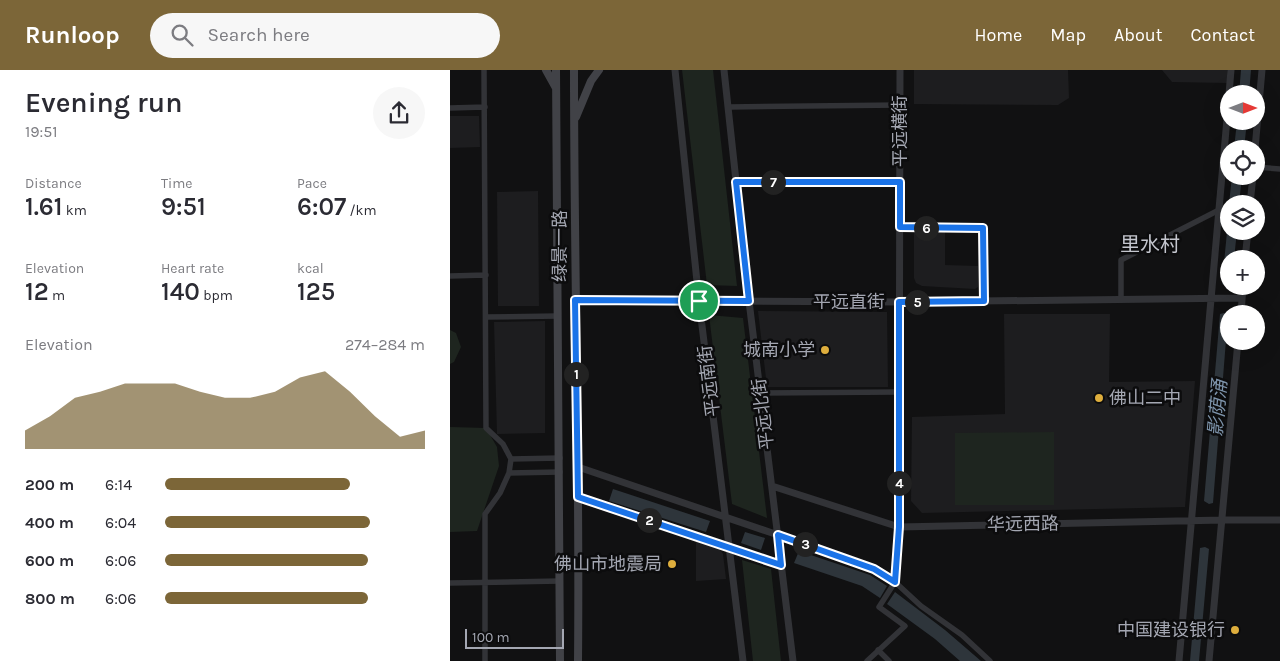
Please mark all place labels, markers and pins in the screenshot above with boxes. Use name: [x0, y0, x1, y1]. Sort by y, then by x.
pin: 7: [760, 170, 786, 194]
pin: 6: [914, 216, 938, 240]
pin: [678, 280, 720, 322]
pin: 5: [904, 290, 930, 314]
place label: 城南小学: [743, 339, 815, 361]
marker: 城南小学: [819, 344, 831, 356]
pin: 1: [564, 362, 588, 386]
place label: 佛山二中: [1109, 387, 1181, 409]
marker: 佛山二中: [1093, 392, 1105, 404]
pin: 4: [886, 470, 912, 496]
pin: 2: [636, 508, 662, 532]
pin: 3: [792, 532, 818, 556]
place label: 佛山市地震局: [554, 553, 662, 575]
marker: 佛山市地震局: [666, 558, 678, 570]
place label: 中国建设银行: [1117, 619, 1225, 641]
marker: 中国建设银行: [1229, 624, 1241, 636]

